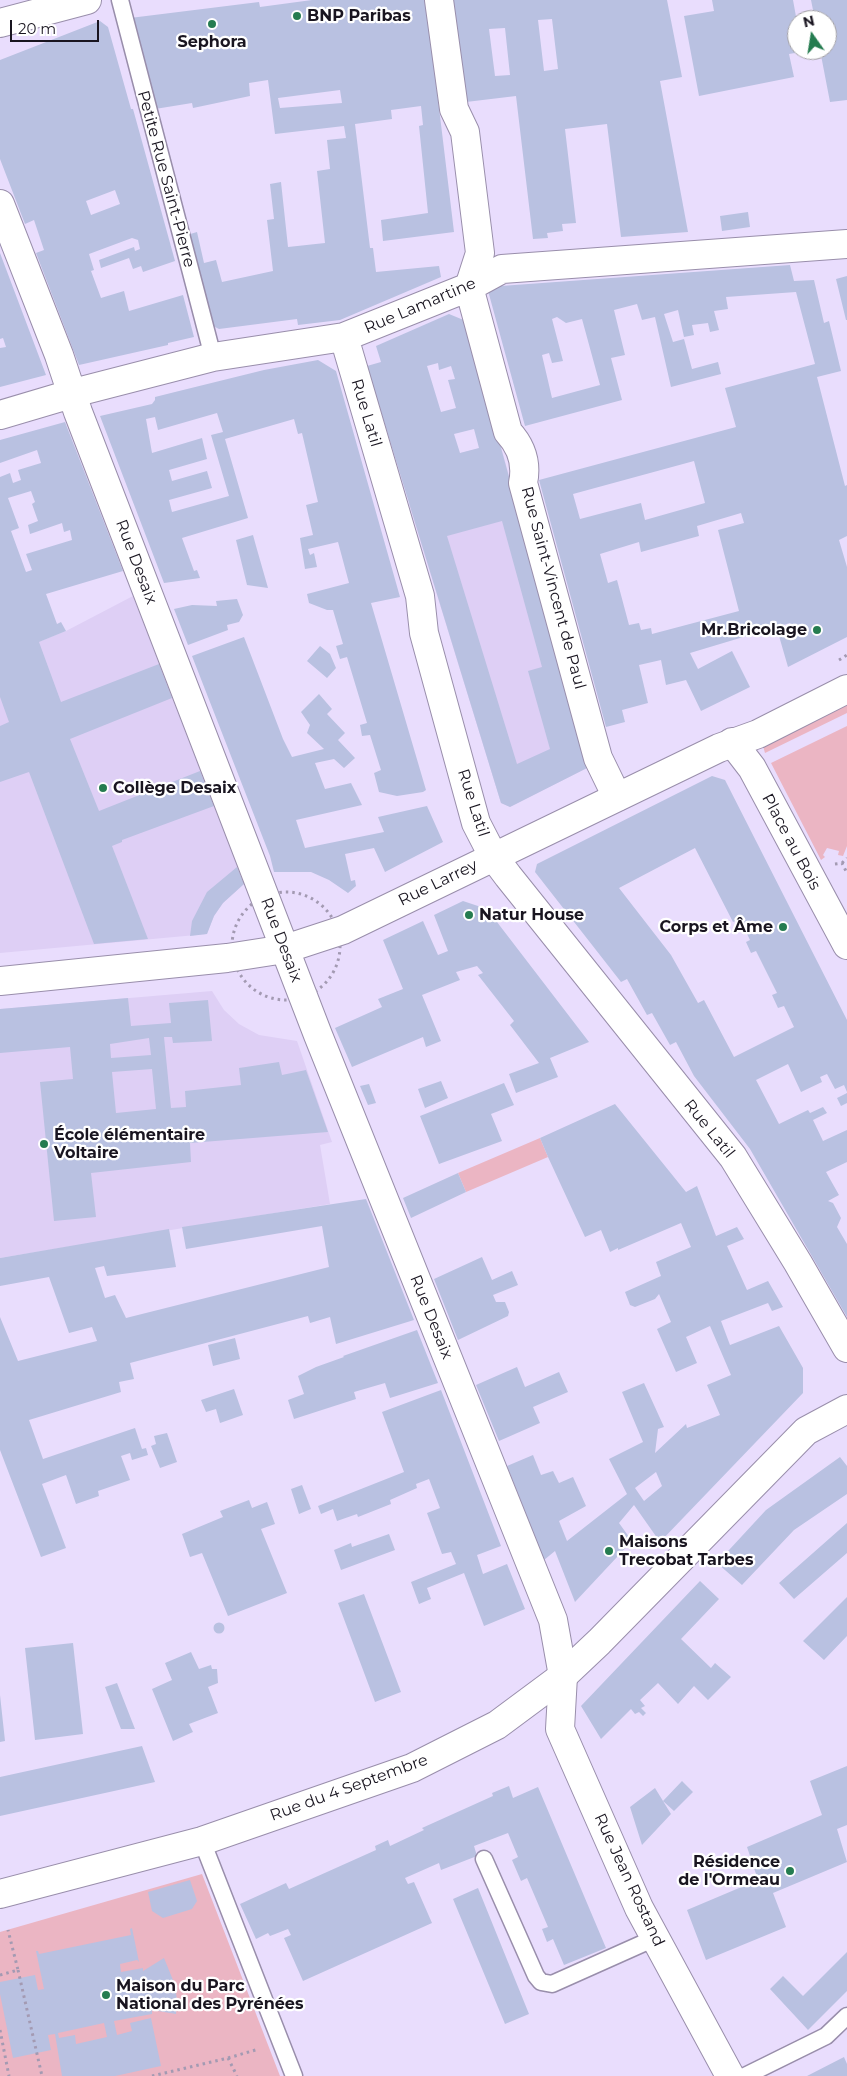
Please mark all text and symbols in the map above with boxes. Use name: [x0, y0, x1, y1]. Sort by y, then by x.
place label: BNP Paribas: [307, 6, 411, 26]
scale bar: [12, 10, 101, 42]
marker: BNP Paribas: [291, 10, 303, 22]
north arrow: [787, 10, 837, 60]
text: N: [801, 11, 816, 31]
marker: Sephora: [206, 18, 218, 30]
text: 20 m: [18, 19, 56, 38]
place label: Sephora: [177, 32, 247, 52]
street label: Petite Rue Saint-Pierre: [133, 88, 199, 270]
street label: Rue Lamartine: [361, 274, 479, 338]
street label: Rue Latil: [347, 377, 385, 449]
street label: Rue Saint-Vincent de Paul: [517, 485, 589, 691]
street label: Rue Desaix: [111, 517, 161, 607]
place label: Mr.Bricolage: [701, 620, 807, 640]
marker: Mr.Bricolage: [811, 624, 823, 636]
street label: Rue Latil: [453, 767, 493, 839]
place label: Collège Desaix: [113, 778, 236, 798]
marker: Collège Desaix: [97, 782, 109, 794]
street label: Place au Bois: [758, 790, 824, 894]
street label: Rue Larrey: [395, 856, 481, 910]
street label: Rue Desaix: [256, 895, 306, 985]
place label: Natur House: [479, 905, 584, 925]
marker: Natur House: [463, 909, 475, 921]
place label: Corps et Âme: [660, 917, 773, 937]
marker: Corps et Âme: [777, 921, 789, 933]
street label: Rue Latil: [679, 1096, 739, 1162]
place label: École élémentaire Voltaire: [54, 1125, 205, 1163]
marker: École élémentaire Voltaire: [38, 1138, 50, 1150]
street label: Rue Desaix: [405, 1272, 457, 1362]
place label: Maisons Trecobat Tarbes: [619, 1532, 753, 1570]
marker: Maisons Trecobat Tarbes: [603, 1545, 615, 1557]
street label: Rue du 4 Septembre: [267, 1750, 431, 1826]
street label: Rue Jean Rostand: [590, 1810, 668, 1950]
place label: Résidence de l'Ormeau: [678, 1852, 780, 1890]
marker: Résidence de l'Ormeau: [784, 1865, 796, 1877]
place label: Maison du Parc National des Pyrénées: [116, 1976, 303, 2014]
marker: Maison du Parc National des Pyrénées: [100, 1989, 112, 2001]

